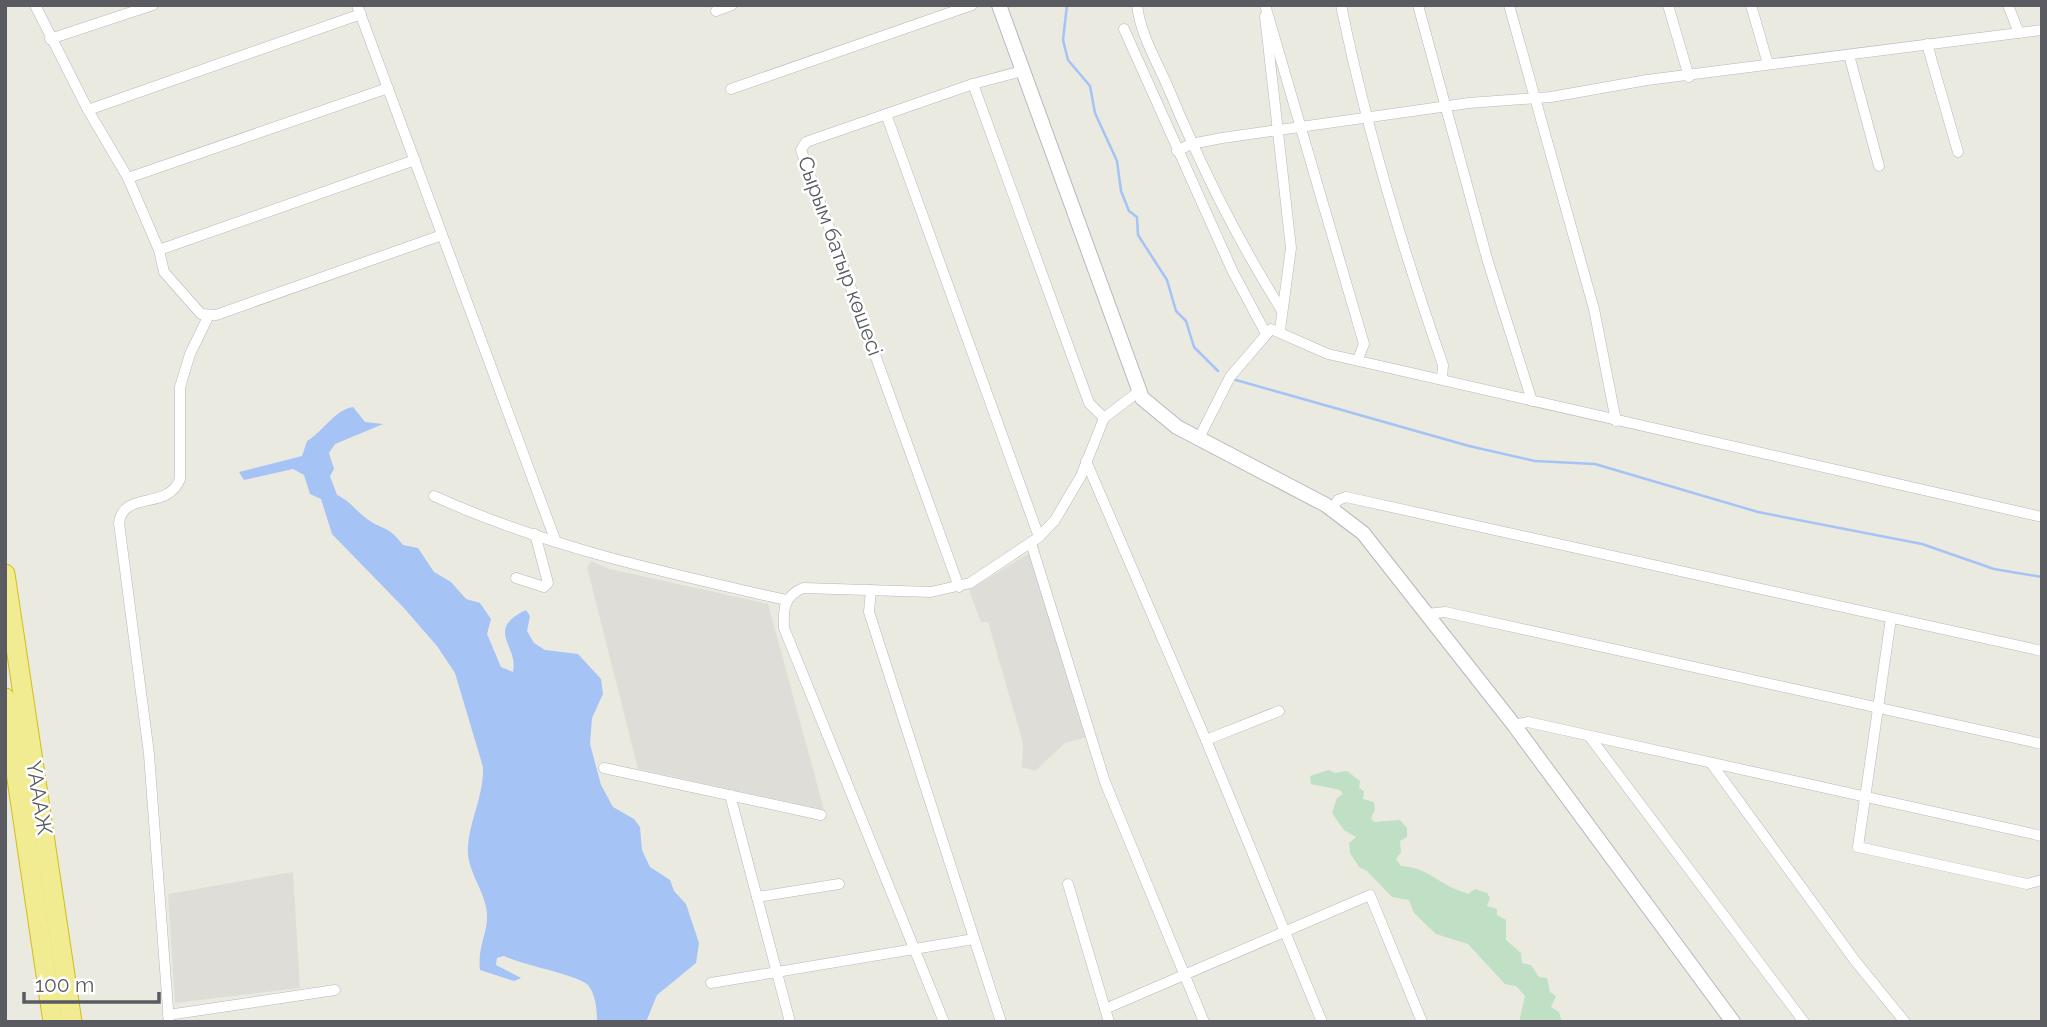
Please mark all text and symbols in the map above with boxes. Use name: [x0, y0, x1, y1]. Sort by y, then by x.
street label: Сырым батыр көшесі: [793, 153, 888, 359]
street label: ҮАААЖ: [21, 759, 58, 837]
scale bar: [24, 960, 159, 1004]
text: 100 m: [35, 972, 94, 997]

